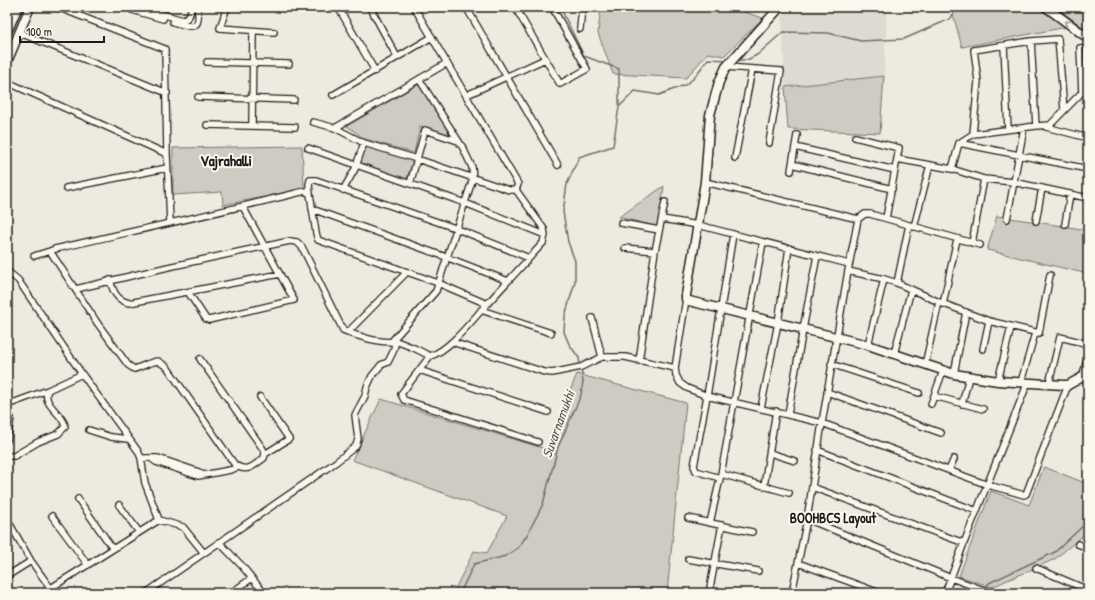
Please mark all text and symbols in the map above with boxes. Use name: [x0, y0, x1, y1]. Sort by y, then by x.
scale bar: [20, 18, 104, 44]
one-way arrow: [1064, 20, 1071, 27]
text: 100 m: [26, 23, 52, 40]
district label: Vajrahalli: [200, 150, 252, 171]
water label: Suvarnamukhi: [537, 386, 579, 460]
district label: BOOHBCS Layout: [790, 508, 877, 529]

